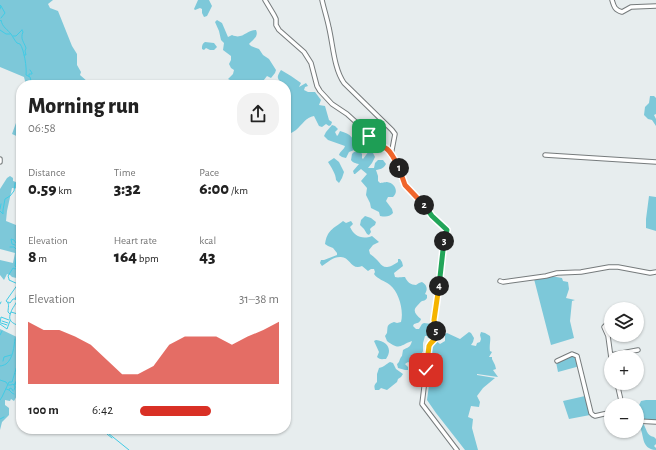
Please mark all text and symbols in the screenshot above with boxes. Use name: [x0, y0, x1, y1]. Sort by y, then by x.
button: share: [237, 93, 279, 135]
text: Morning run: [28, 95, 139, 117]
pin: [352, 119, 386, 153]
text: 06:58: [28, 122, 56, 135]
icon: arrive: [358, 125, 380, 147]
pin: 1: [389, 158, 409, 178]
text: 1: [397, 162, 401, 173]
text: Distance: [28, 167, 65, 178]
text: Time: [114, 167, 136, 178]
text: Pace: [199, 167, 219, 178]
text: 0.59: [28, 180, 56, 197]
text: 3:32: [114, 180, 141, 197]
text: 6:00: [199, 180, 229, 197]
text: km: [56, 185, 72, 196]
text: /km: [229, 185, 248, 196]
pin: 2: [414, 195, 434, 215]
text: 2: [421, 199, 427, 210]
pin: 3: [434, 231, 454, 251]
text: Elevation: [28, 235, 68, 246]
text: Heart rate: [114, 235, 157, 246]
text: kcal: [199, 235, 216, 246]
text: 3: [442, 235, 446, 246]
text: 8: [28, 248, 37, 265]
text: 164: [114, 248, 137, 265]
text: 43: [199, 248, 216, 265]
text: m: [37, 253, 47, 264]
text: bpm: [137, 253, 159, 264]
pin: 4: [429, 276, 449, 296]
text: 4: [436, 280, 442, 291]
text: Elevation: [28, 293, 75, 306]
text: 31–38 m: [239, 293, 279, 306]
map controls: [604, 302, 644, 438]
button: layers: [604, 302, 644, 342]
pin: 5: [426, 321, 446, 341]
text: 5: [434, 325, 438, 336]
button: +: [604, 350, 644, 390]
pin: [409, 353, 443, 387]
icon: check: [415, 359, 437, 381]
button: −: [604, 398, 644, 438]
text: 100 m: [28, 404, 59, 417]
text: 6:42: [92, 404, 113, 417]

